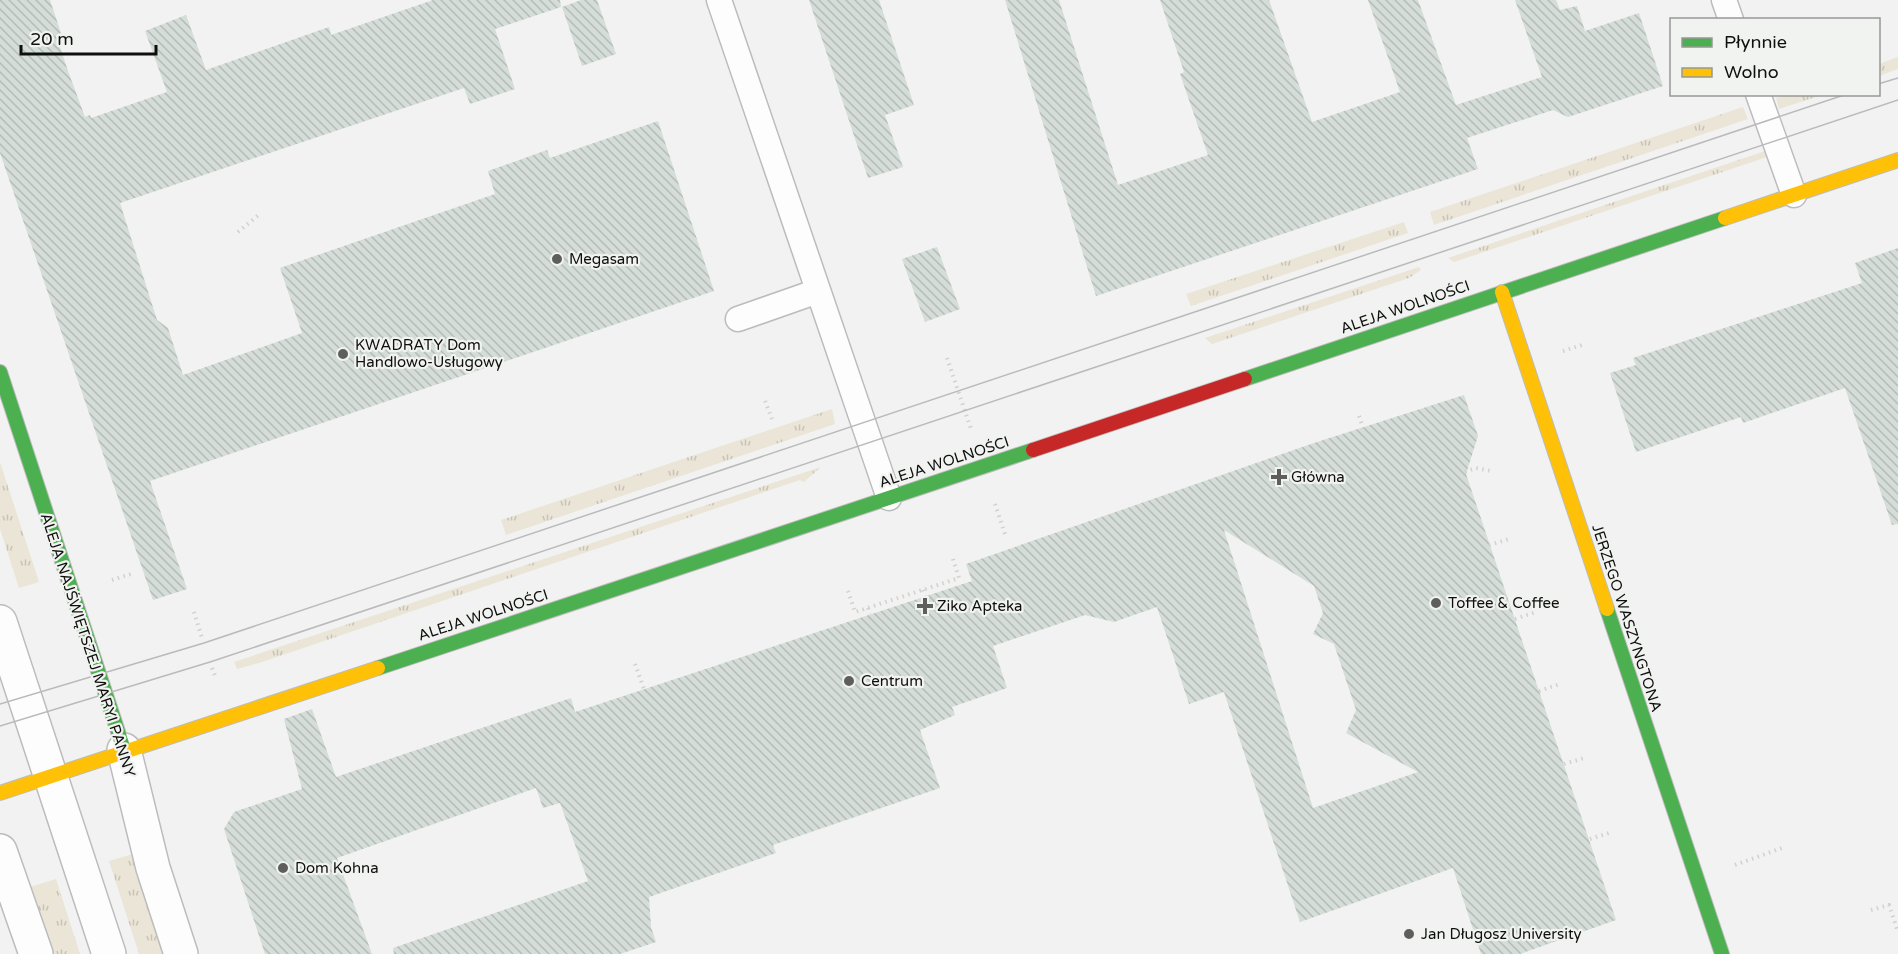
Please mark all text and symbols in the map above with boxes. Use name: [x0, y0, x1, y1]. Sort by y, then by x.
scale bar: [21, 18, 156, 56]
legend: [1670, 18, 1880, 96]
text: 20 m: [30, 28, 74, 50]
text: Płynnie: [1724, 31, 1787, 53]
text: Wolno: [1724, 61, 1779, 83]
place label: Megasam: [569, 250, 639, 268]
marker: Megasam: [550, 252, 564, 266]
street label: ALEJA WOLNOŚCI: [1338, 276, 1472, 338]
place label: KWADRATY Dom Handlowo-Usługowy: [355, 336, 503, 371]
marker: KWADRATY Dom Handlowo-Usługowy: [336, 347, 350, 361]
street label: ALEJA WOLNOŚCI: [877, 432, 1011, 492]
place label: Główna: [1291, 468, 1345, 486]
marker: Główna: [1272, 470, 1286, 484]
street label: ALEJA NAJŚWIĘTSZEJ MARYI PANNY: [37, 511, 139, 780]
street label: JERZEGO WASZYNGTONA: [1588, 522, 1666, 714]
street label: ALEJA WOLNOŚCI: [416, 585, 550, 645]
place label: Toffee & Coffee: [1448, 594, 1560, 612]
marker: Toffee & Coffee: [1429, 596, 1443, 610]
place label: Ziko Apteka: [937, 597, 1022, 615]
marker: Ziko Apteka: [918, 599, 932, 613]
place label: Centrum: [861, 672, 923, 690]
marker: Centrum: [842, 674, 856, 688]
place label: Dom Kohna: [295, 859, 379, 877]
marker: Dom Kohna: [276, 861, 290, 875]
place label: Jan Długosz University: [1421, 925, 1582, 943]
marker: Jan Długosz University: [1402, 927, 1416, 941]

